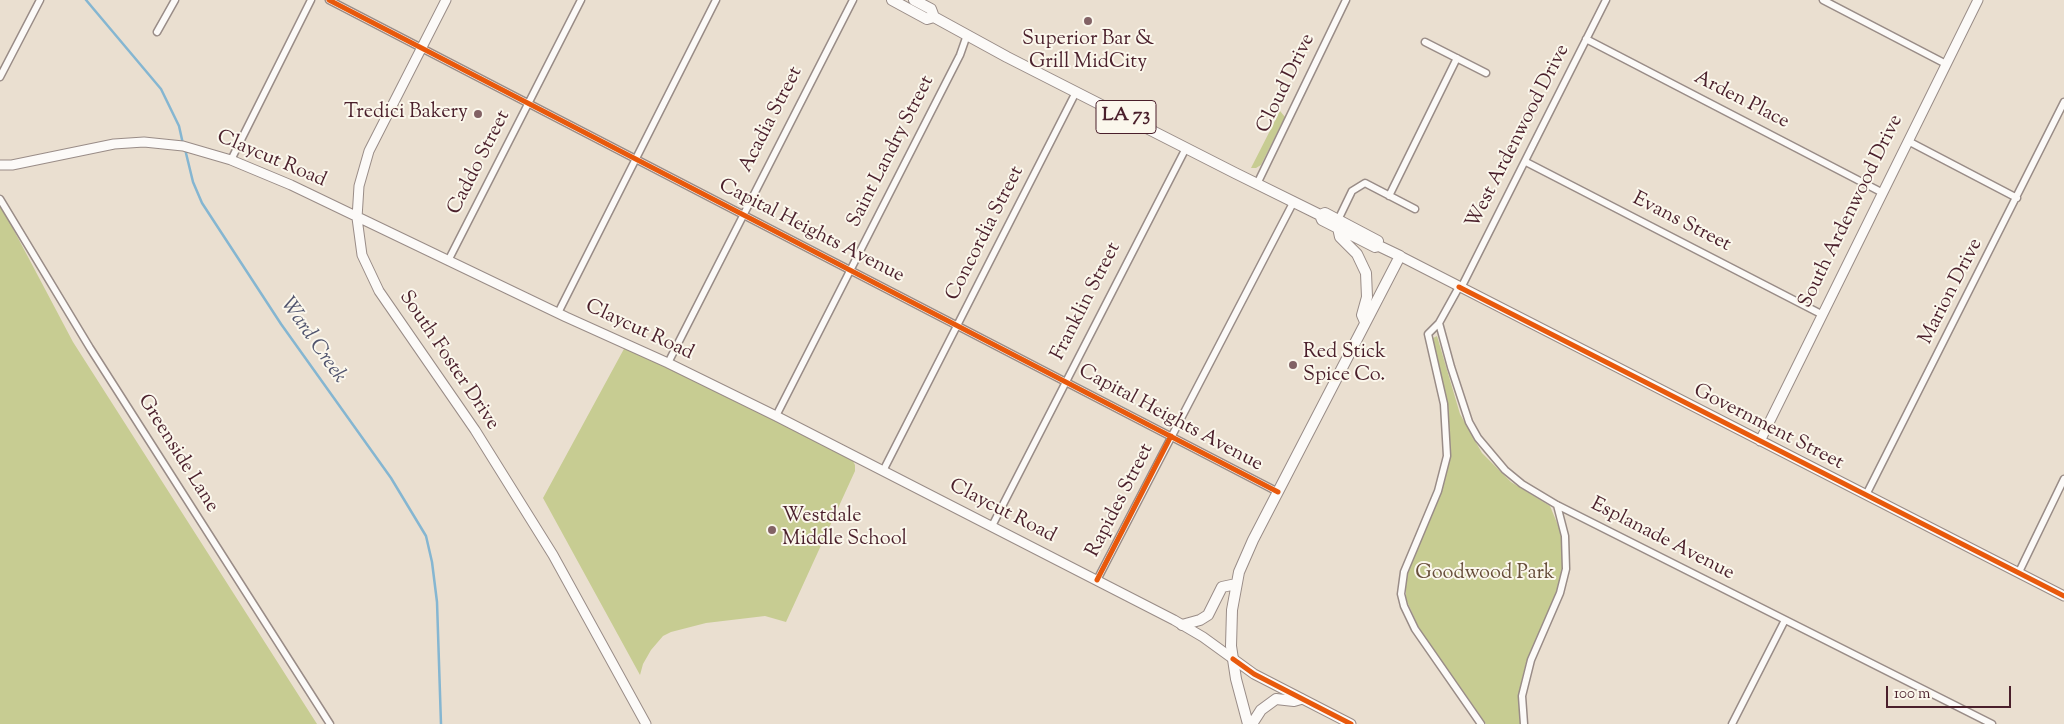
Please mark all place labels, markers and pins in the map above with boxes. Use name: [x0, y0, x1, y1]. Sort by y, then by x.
marker: Superior Bar & Grill MidCity: [1082, 15, 1094, 27]
place label: Superior Bar & Grill MidCity: [1022, 29, 1154, 76]
place label: Tredici Bakery: [344, 102, 468, 126]
marker: Tredici Bakery: [472, 108, 484, 120]
place label: Red Stick Spice Co.: [1303, 342, 1386, 389]
marker: Red Stick Spice Co.: [1287, 359, 1299, 371]
place label: Westdale Middle School: [782, 506, 907, 553]
marker: Westdale Middle School: [766, 524, 778, 536]

